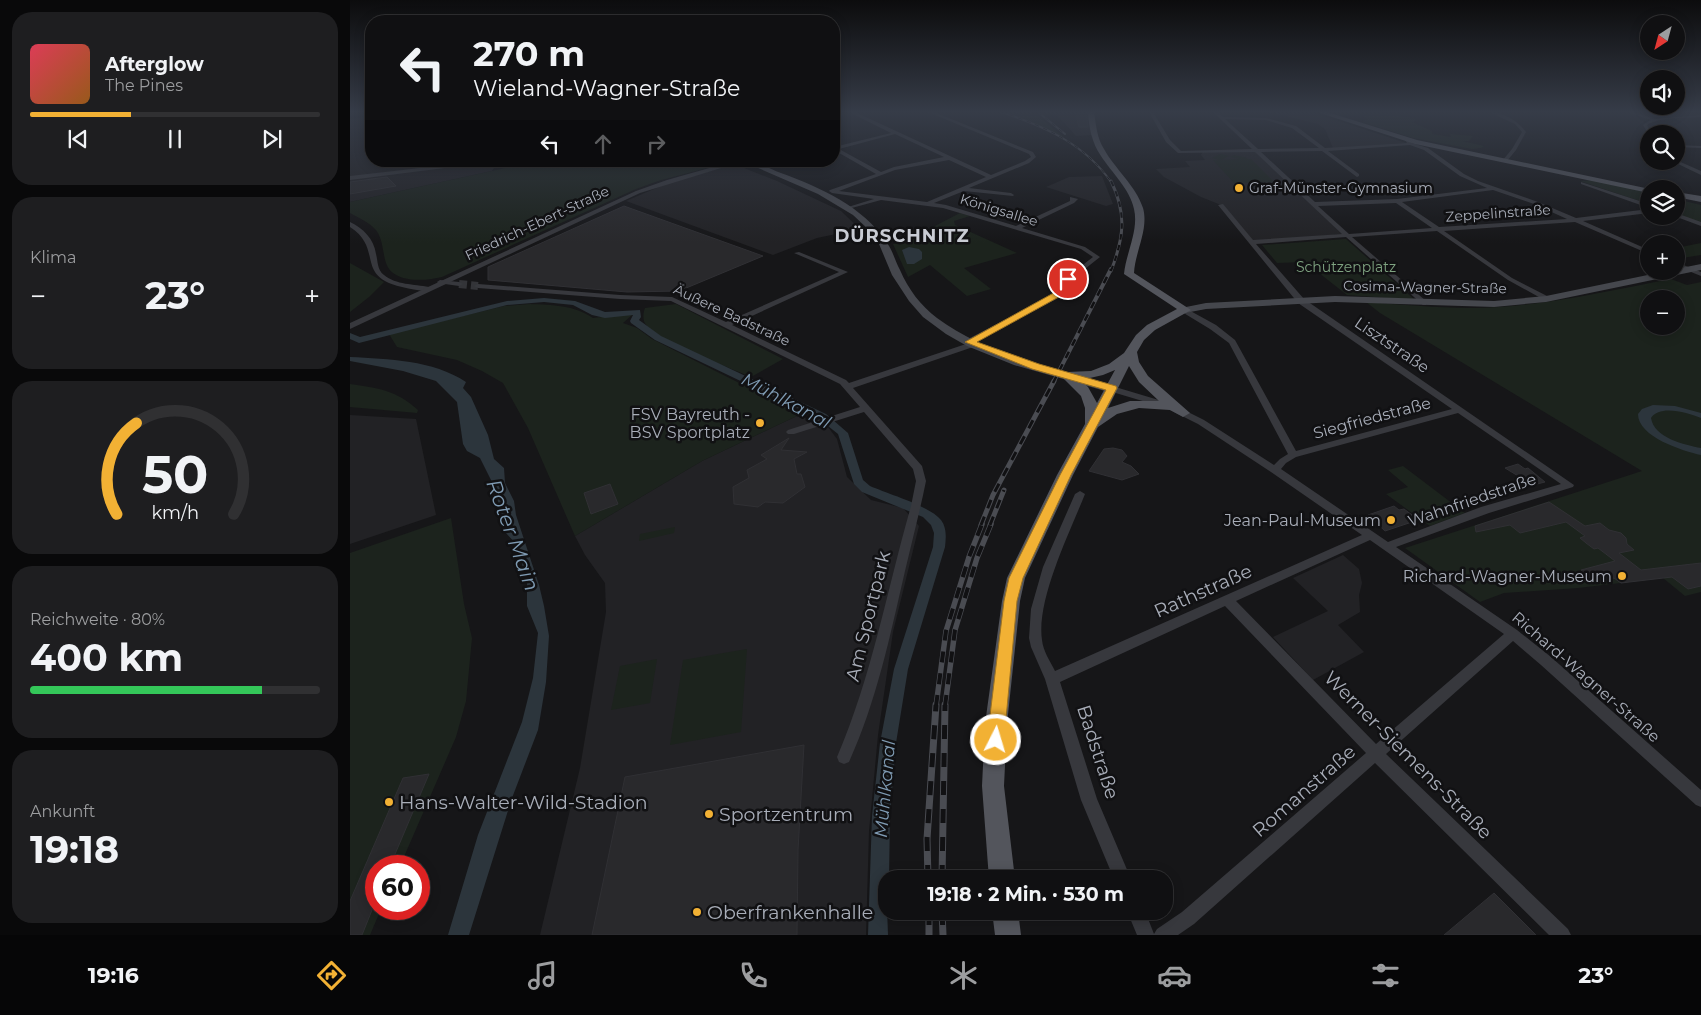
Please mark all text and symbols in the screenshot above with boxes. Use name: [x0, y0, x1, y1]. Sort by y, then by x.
north arrow: [1640, 15, 1685, 60]
map controls: [1640, 15, 1685, 335]
text: 270 m: [473, 32, 585, 75]
icon: left: [390, 35, 455, 100]
text: Afterglow: [105, 53, 204, 76]
button: sound: [1640, 70, 1685, 115]
text: Wieland-Wagner-Straße: [473, 75, 740, 102]
text: The Pines: [105, 76, 183, 95]
icon: previous: [64, 125, 92, 153]
icon: pause: [161, 125, 189, 153]
icon: next: [258, 125, 286, 153]
button: search: [1640, 125, 1685, 170]
icon: left: [536, 130, 564, 158]
icon: ahead: [589, 130, 617, 158]
icon: right: [642, 130, 670, 158]
place label: Graf-Münster-Gymnasium: [1249, 179, 1433, 197]
button: layers: [1640, 180, 1685, 225]
street label: Friedrich-Ebert-Straße: [462, 182, 612, 264]
marker: Graf-Münster-Gymnasium: [1233, 182, 1245, 194]
street label: Königsallee: [958, 190, 1040, 230]
street label: Zeppelinstraße: [1445, 200, 1551, 226]
district label: DÜRSCHNITZ: [835, 225, 970, 247]
button: +: [1640, 235, 1685, 280]
text: Klima: [30, 248, 76, 267]
pin: [1047, 258, 1089, 300]
park label: Schützenplatz: [1296, 258, 1396, 276]
icon: arrive: [1054, 265, 1082, 293]
text: 23°: [145, 272, 205, 319]
street label: Cosima-Wagner-Straße: [1343, 277, 1507, 297]
text: −: [30, 279, 46, 313]
text: +: [304, 279, 320, 313]
street label: Äußere Badstraße: [671, 280, 793, 350]
button: −: [1640, 290, 1685, 335]
street label: Lisztstraße: [1351, 313, 1433, 377]
water label: Mühlkanal: [738, 368, 835, 434]
street label: Siegfriedstraße: [1311, 393, 1433, 443]
place label: FSV Bayreuth - BSV Sportplatz: [630, 405, 750, 442]
marker: FSV Bayreuth - BSV Sportplatz: [754, 417, 766, 429]
text: 50: [142, 443, 208, 506]
street label: Wahnfriedstraße: [1405, 469, 1539, 531]
water label: Roter Main: [481, 476, 545, 594]
text: km/h: [151, 502, 199, 523]
place label: Jean-Paul-Museum: [1223, 511, 1381, 530]
marker: Jean-Paul-Museum: [1385, 514, 1397, 526]
street label: Am Sportpark: [841, 548, 895, 684]
street label: Rathstraße: [1151, 559, 1255, 623]
place label: Richard-Wagner-Museum: [1403, 567, 1612, 586]
marker: Richard-Wagner-Museum: [1616, 570, 1628, 582]
street label: Richard-Wagner-Straße: [1508, 608, 1664, 746]
text: Reichweite · 80%: [30, 610, 165, 629]
text: 400 km: [30, 634, 183, 681]
street label: Werner-Siemens-Straße: [1319, 666, 1497, 844]
street label: Badstraße: [1072, 702, 1124, 802]
position arrow: [969, 713, 1021, 765]
water label: Mühlkanal: [870, 739, 900, 839]
street label: Romanstraße: [1248, 740, 1360, 842]
place label: Hans-Walter-Wild-Stadion: [399, 791, 648, 814]
marker: Hans-Walter-Wild-Stadion: [383, 796, 395, 808]
text: Ankunft: [30, 802, 95, 821]
place label: Sportzentrum: [719, 803, 853, 826]
marker: Sportzentrum: [703, 808, 715, 820]
text: 19:18: [30, 826, 119, 873]
speed limit sign: 60: [365, 855, 430, 920]
text: 19:18 · 2 Min. · 530 m: [927, 883, 1124, 906]
place label: Oberfrankenhalle: [707, 901, 873, 924]
marker: Oberfrankenhalle: [691, 906, 703, 918]
icon: directions: [314, 958, 349, 993]
icon: music: [525, 958, 560, 993]
icon: phone: [736, 958, 771, 993]
icon: climate: [946, 958, 981, 993]
icon: car: [1157, 958, 1192, 993]
icon: filters: [1368, 958, 1403, 993]
text: 19:16: [88, 962, 139, 989]
text: 23°: [1578, 962, 1613, 989]

